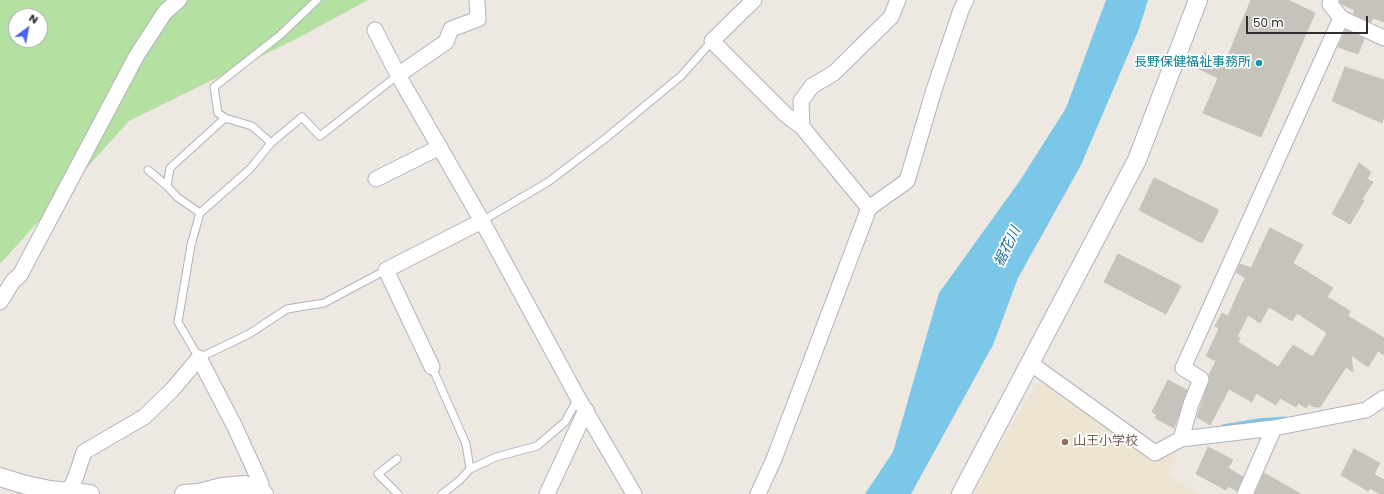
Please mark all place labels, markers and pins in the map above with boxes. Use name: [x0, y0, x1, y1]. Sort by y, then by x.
place label: 長野保健福祉事務所: [1134, 55, 1251, 71]
marker: 長野保健福祉事務所: [1254, 58, 1264, 68]
place label: 山王小学校: [1073, 434, 1138, 450]
marker: 山王小学校: [1060, 437, 1070, 447]

